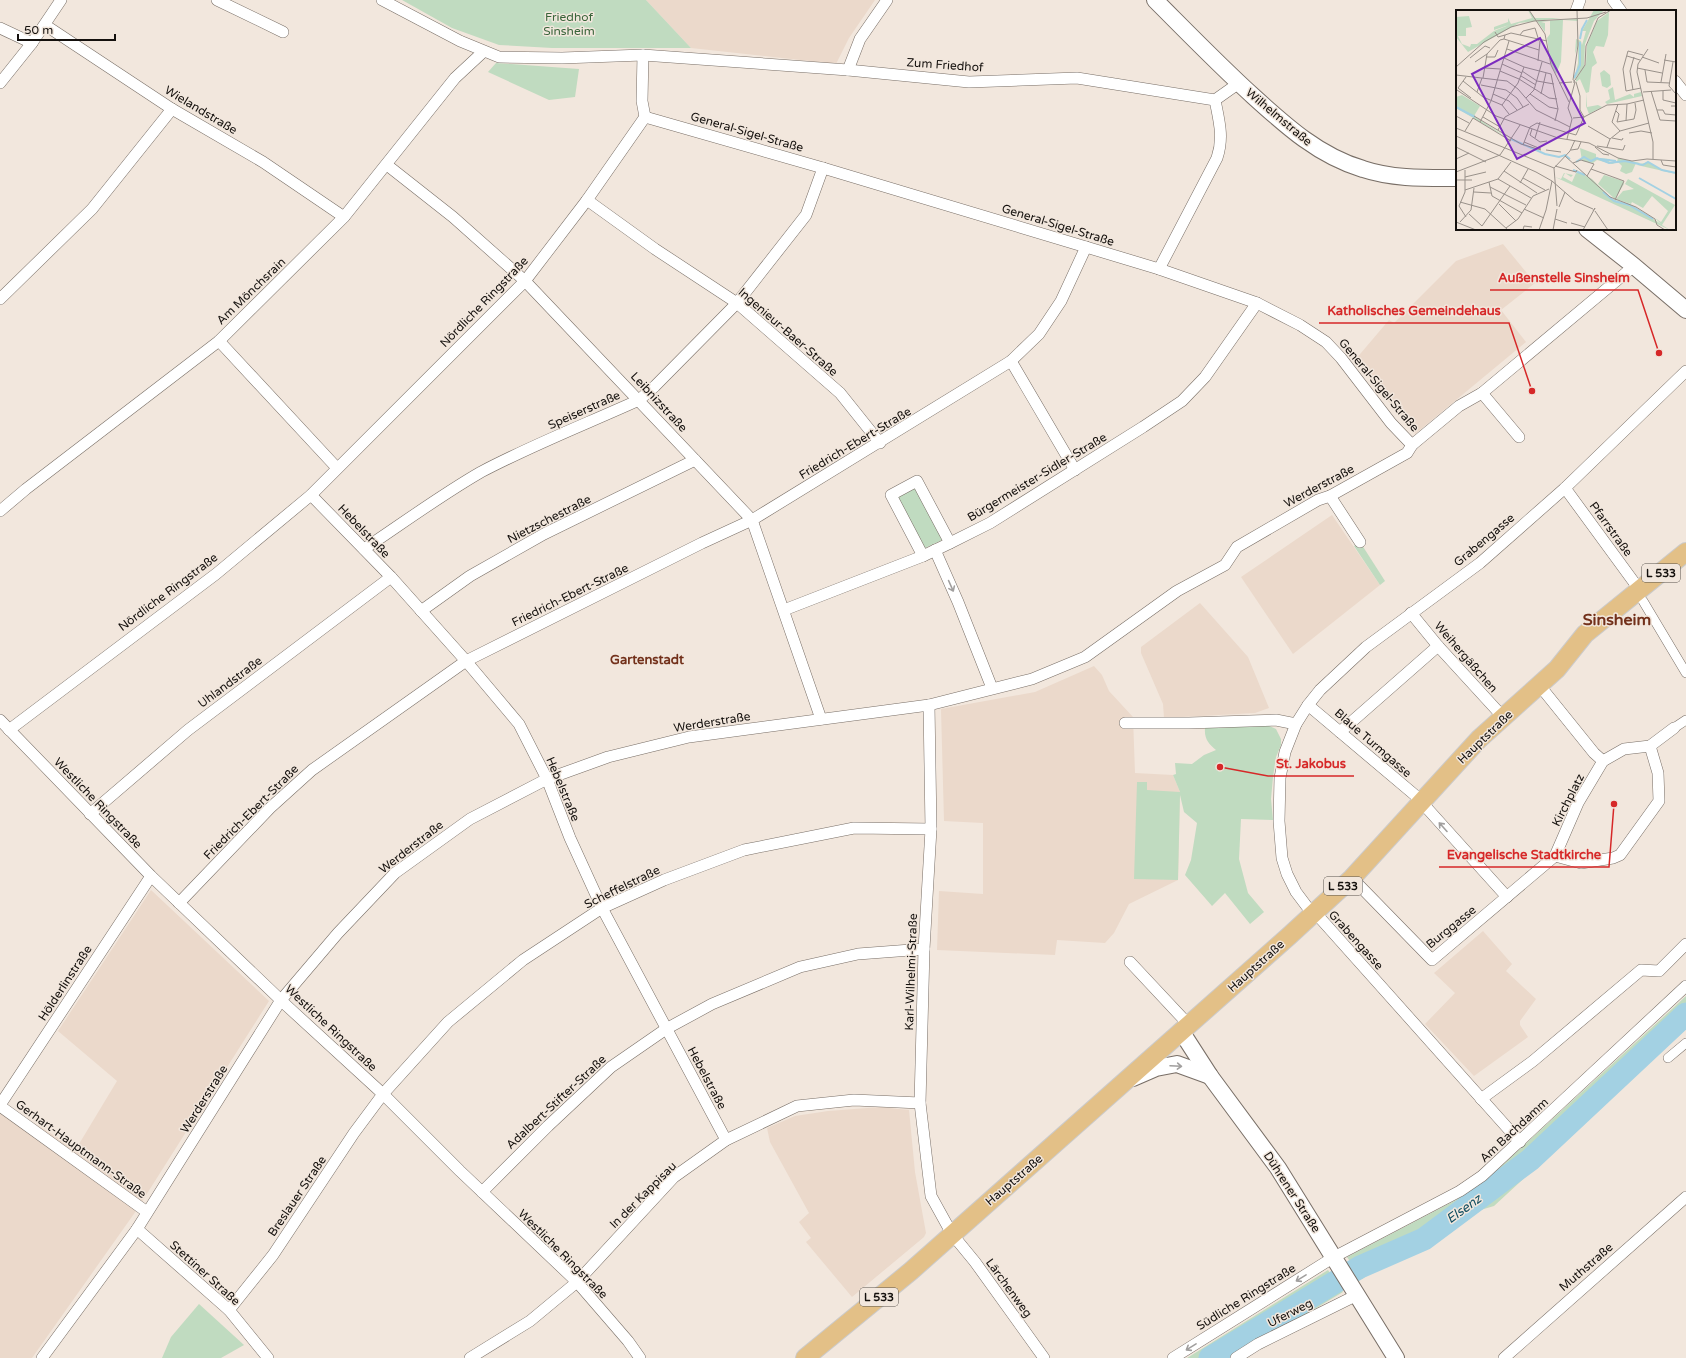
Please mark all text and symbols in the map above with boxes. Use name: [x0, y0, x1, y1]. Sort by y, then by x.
park label: Friedhof Sinsheim: [543, 10, 595, 38]
inset map: [1456, 10, 1676, 230]
scale bar: [18, 16, 115, 42]
text: 50 m: [24, 23, 53, 37]
street label: Zum Friedhof: [906, 55, 984, 75]
street label: Wielandstraße: [162, 83, 240, 137]
street label: Wilhelmstraße: [1243, 85, 1315, 149]
street label: General-Sigel-Straße: [689, 109, 805, 155]
street label: General-Sigel-Straße: [1000, 201, 1116, 249]
street label: Nördliche Ringstraße: [437, 254, 531, 350]
street label: Am Mönchsrain: [214, 255, 288, 327]
callout: Außenstelle Sinsheim: [1490, 265, 1638, 290]
text: Außenstelle Sinsheim: [1498, 270, 1630, 286]
street label: Ingenieur-Baer-Straße: [735, 285, 841, 379]
callout: Katholisches Gemeindehaus: [1319, 298, 1509, 323]
text: Katholisches Gemeindehaus: [1327, 303, 1501, 319]
street label: General-Sigel-Straße: [1336, 336, 1422, 434]
street label: Leibnizstraße: [628, 369, 690, 435]
street label: Speiserstraße: [546, 388, 622, 432]
street label: Friedrich-Ebert-Straße: [796, 404, 914, 482]
street label: Bürgermeister-Sidler-Straße: [965, 430, 1109, 524]
street label: Werderstraße: [1281, 462, 1357, 510]
street label: Nietzschestraße: [505, 492, 593, 546]
street label: Pfarrstraße: [1586, 499, 1636, 559]
street label: Hebelstraße: [335, 501, 393, 561]
street label: Grabengasse: [1451, 510, 1517, 569]
street label: Nördliche Ringstraße: [116, 550, 220, 634]
street label: Friedrich-Ebert-Straße: [509, 561, 631, 629]
road number: L 533: [1642, 564, 1680, 582]
one-way arrow: [948, 579, 955, 591]
district label: Sinsheim: [1583, 610, 1651, 630]
street label: Weihergäßchen: [1431, 619, 1501, 695]
district label: Gartenstadt: [610, 652, 684, 668]
street label: Uhlandstraße: [195, 653, 265, 711]
street label: Blaue Turmgasse: [1332, 706, 1414, 780]
street label: Hauptstraße: [1455, 707, 1516, 767]
street label: Werderstraße: [673, 709, 752, 735]
callout: St. Jakobus: [1268, 751, 1354, 776]
street label: Westliche Ringstraße: [51, 755, 145, 851]
street label: Hebelstraße: [543, 755, 583, 824]
text: St. Jakobus: [1276, 756, 1346, 772]
street label: Friedrich-Ebert-Straße: [201, 762, 301, 862]
street label: Kirchplatz: [1549, 771, 1587, 829]
street label: Werderstraße: [376, 818, 446, 876]
one-way arrow: [1439, 821, 1448, 832]
callout: Evangelische Stadtkirche: [1439, 842, 1609, 867]
text: Evangelische Stadtkirche: [1447, 847, 1602, 863]
street label: Scheffelstraße: [582, 863, 662, 911]
road number: L 533: [1324, 877, 1362, 895]
street label: Burggasse: [1423, 903, 1479, 951]
street label: Grabengasse: [1326, 908, 1386, 973]
street label: Karl-Wilhelmi-Straße: [902, 913, 920, 1031]
street label: Hauptstraße: [1225, 937, 1287, 995]
street label: Hölderlinstraße: [35, 942, 95, 1023]
street label: Westliche Ringstraße: [282, 982, 380, 1074]
street label: Hebelstraße: [685, 1044, 729, 1112]
street label: Adalbert-Stifter-Straße: [503, 1052, 609, 1152]
street label: Werderstraße: [178, 1062, 231, 1136]
one-way arrow: [1169, 1062, 1182, 1070]
street label: Am Bachdamm: [1477, 1095, 1551, 1165]
street label: Gerhart-Hauptmann-Straße: [13, 1097, 149, 1201]
street label: Dührener Straße: [1261, 1149, 1323, 1235]
street label: Hauptstraße: [983, 1151, 1045, 1209]
street label: Breslauer Straße: [265, 1153, 329, 1239]
street label: In der Kappisau: [607, 1159, 679, 1231]
water label: Elsenz: [1443, 1190, 1486, 1227]
street label: Westliche Ringstraße: [515, 1206, 611, 1302]
street label: Stettiner Straße: [167, 1238, 243, 1308]
street label: Muthstraße: [1556, 1240, 1616, 1294]
street label: Lärchenweg: [983, 1256, 1035, 1320]
street label: Südliche Ringstraße: [1194, 1261, 1298, 1333]
one-way arrow: [1296, 1274, 1307, 1282]
road number: L 533: [860, 1288, 898, 1306]
street label: Uferweg: [1265, 1296, 1315, 1330]
one-way arrow: [1185, 1343, 1196, 1351]

